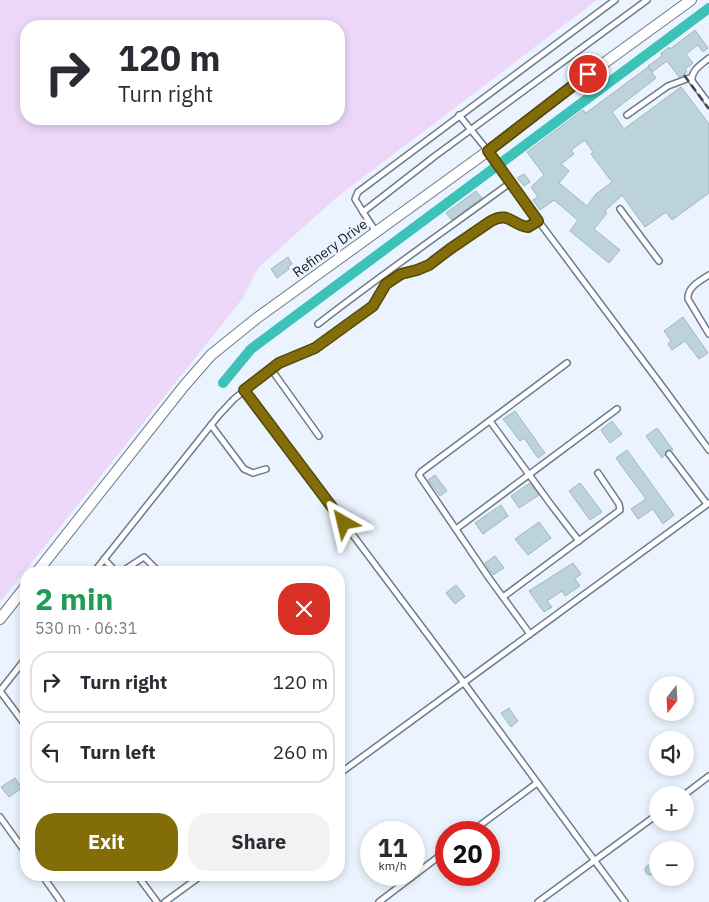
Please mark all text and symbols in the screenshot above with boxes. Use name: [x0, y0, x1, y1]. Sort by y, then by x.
text: 120 m: [118, 35, 221, 81]
icon: right: [35, 40, 100, 105]
pin: [567, 53, 609, 95]
icon: arrive: [574, 60, 602, 88]
text: Turn right: [118, 79, 213, 108]
street label: Refinery Drive: [289, 215, 371, 281]
position arrow: [317, 496, 369, 548]
text: 2 min: [35, 579, 113, 618]
button: close: [278, 583, 330, 635]
text: 530 m · 06:31: [35, 618, 137, 638]
icon: right: [37, 668, 65, 696]
text: Turn right: [80, 670, 167, 694]
text: 120 m: [273, 670, 328, 694]
north arrow: [649, 676, 694, 721]
map controls: [649, 676, 694, 886]
button: sound: [649, 731, 694, 776]
icon: left: [37, 738, 65, 766]
text: Turn left: [80, 740, 156, 764]
text: 260 m: [273, 740, 328, 764]
button: +: [649, 786, 694, 831]
button: Exit: [35, 813, 178, 871]
button: Share: [188, 813, 330, 871]
speed limit sign: 20: [435, 821, 500, 886]
text: 11: [377, 831, 408, 864]
button: −: [649, 841, 694, 886]
text: km/h: [378, 858, 407, 873]

